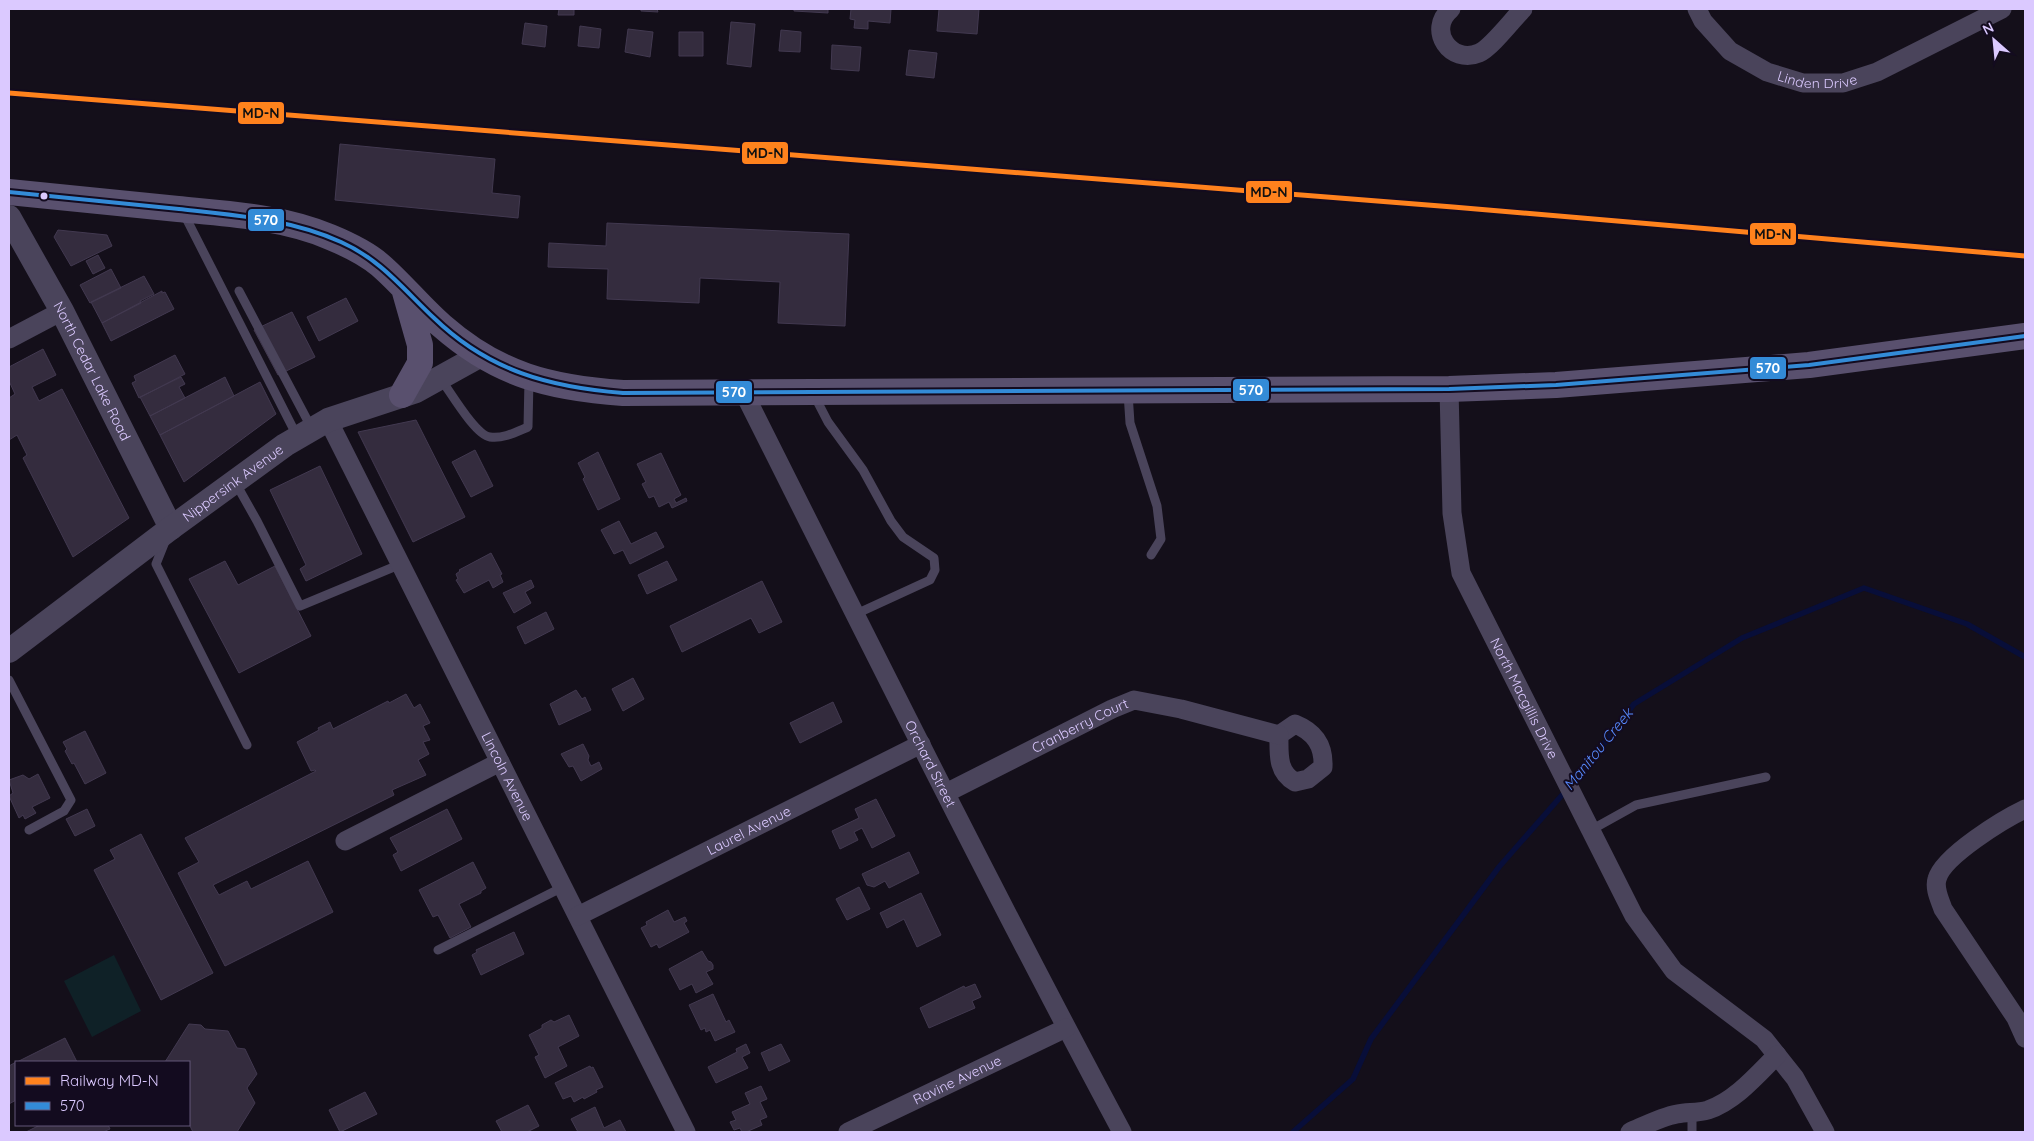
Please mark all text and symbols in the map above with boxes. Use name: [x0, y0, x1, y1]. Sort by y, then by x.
north arrow: [1969, 15, 2019, 65]
text: N: [1979, 18, 1997, 39]
street label: Linden Drive: [1775, 67, 1859, 92]
line badge: MD-N: [237, 101, 285, 125]
text: MD-N: [242, 104, 280, 122]
line badge: MD-N: [741, 141, 789, 165]
text: MD-N: [746, 144, 784, 162]
line badge: MD-N: [1245, 180, 1293, 204]
text: MD-N: [1250, 183, 1288, 201]
unlabelled marker: [39, 191, 49, 201]
line badge: 570: [247, 208, 285, 232]
text: 570: [254, 211, 279, 229]
line badge: MD-N: [1749, 222, 1797, 246]
text: MD-N: [1754, 225, 1792, 243]
street label: North Cedar Lake Road: [49, 298, 135, 444]
line badge: 570: [1749, 356, 1787, 380]
text: 570: [1756, 359, 1781, 377]
line badge: 570: [1232, 378, 1270, 402]
line badge: 570: [715, 380, 753, 404]
text: 570: [1239, 381, 1264, 399]
text: 570: [722, 383, 747, 401]
street label: Nippersink Avenue: [179, 440, 287, 526]
street label: North Macgillis Drive: [1486, 635, 1562, 762]
street label: Cranberry Court: [1029, 694, 1131, 757]
water label: Manitou Creek: [1559, 703, 1638, 794]
street label: Orchard Street: [901, 717, 960, 811]
street label: Lincoln Avenue: [477, 729, 537, 824]
street label: Laurel Avenue: [704, 802, 794, 859]
street label: Ravine Avenue: [910, 1051, 1004, 1109]
legend: [15, 1061, 190, 1126]
text: Railway MD-N: [60, 1071, 159, 1090]
text: 570: [60, 1096, 85, 1115]

